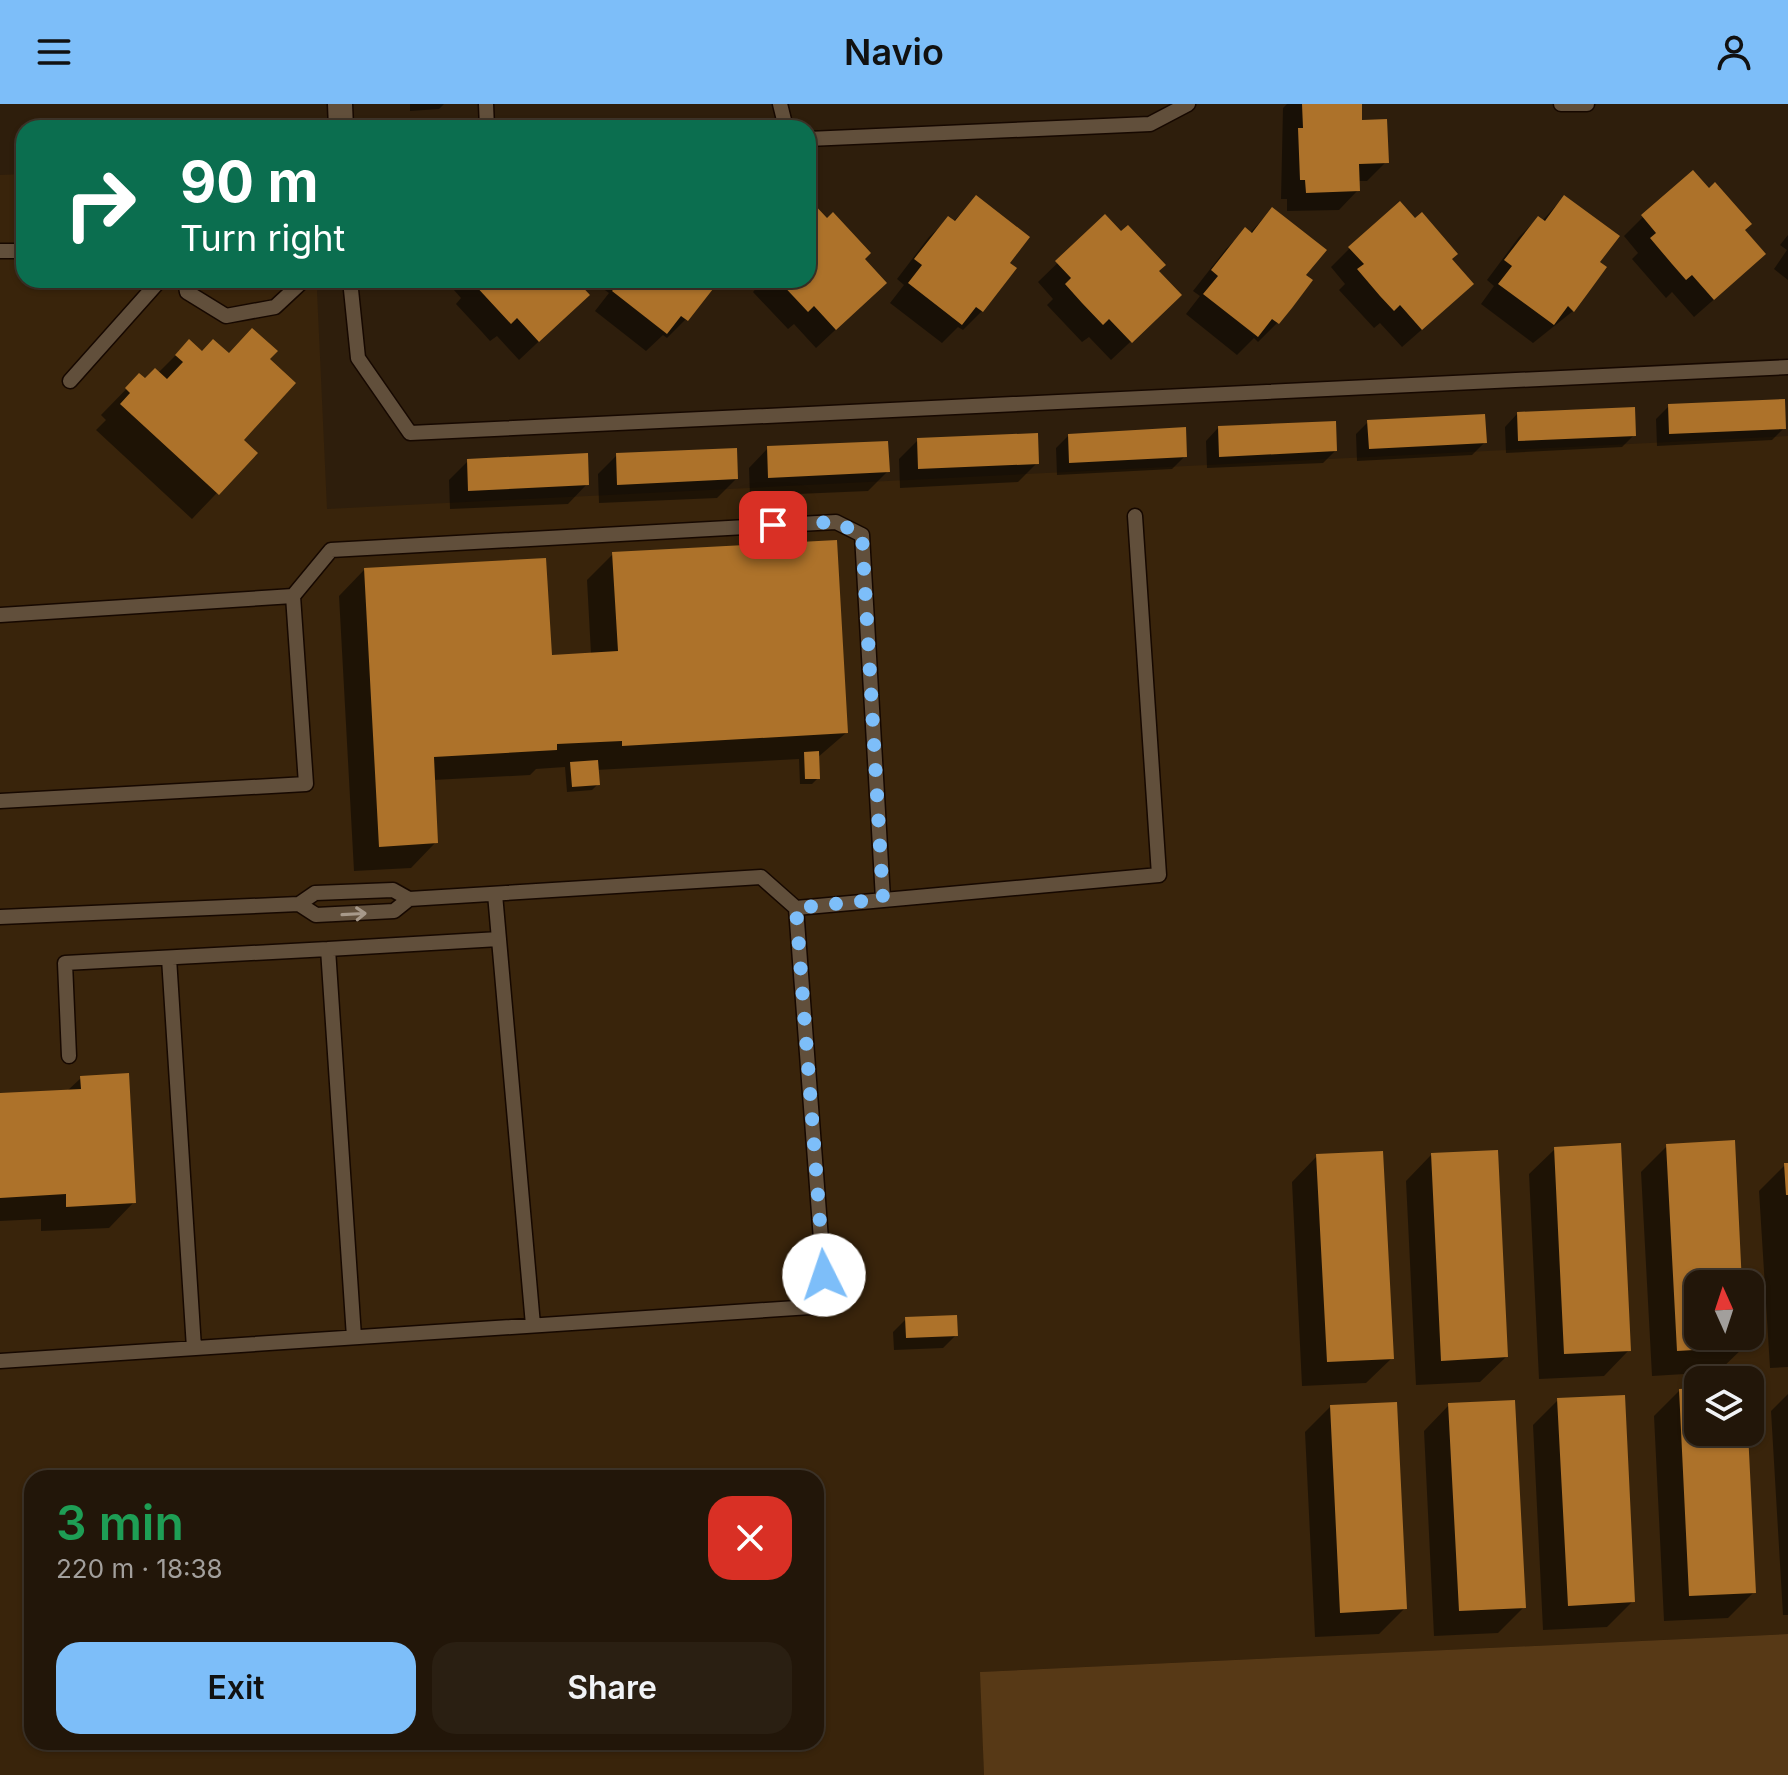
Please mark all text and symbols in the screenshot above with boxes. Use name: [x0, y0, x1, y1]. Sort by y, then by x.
icon: menu: [32, 30, 76, 74]
text: Navio: [844, 30, 944, 74]
icon: person: [1712, 30, 1756, 74]
text: 90 m: [180, 148, 319, 216]
icon: right: [48, 152, 152, 256]
text: Turn right: [180, 216, 345, 260]
pin: [739, 491, 807, 559]
icon: arrive: [751, 503, 795, 547]
one-way arrow: [340, 906, 367, 921]
position arrow: [782, 1233, 866, 1317]
north arrow: [1684, 1270, 1764, 1350]
map controls: [1684, 1270, 1764, 1446]
button: layers: [1684, 1366, 1764, 1446]
text: 3 min: [56, 1493, 184, 1552]
button: close: [708, 1496, 792, 1580]
text: 220 m · 18:38: [56, 1553, 223, 1584]
button: Exit: [56, 1642, 416, 1734]
button: Share: [432, 1642, 792, 1734]

